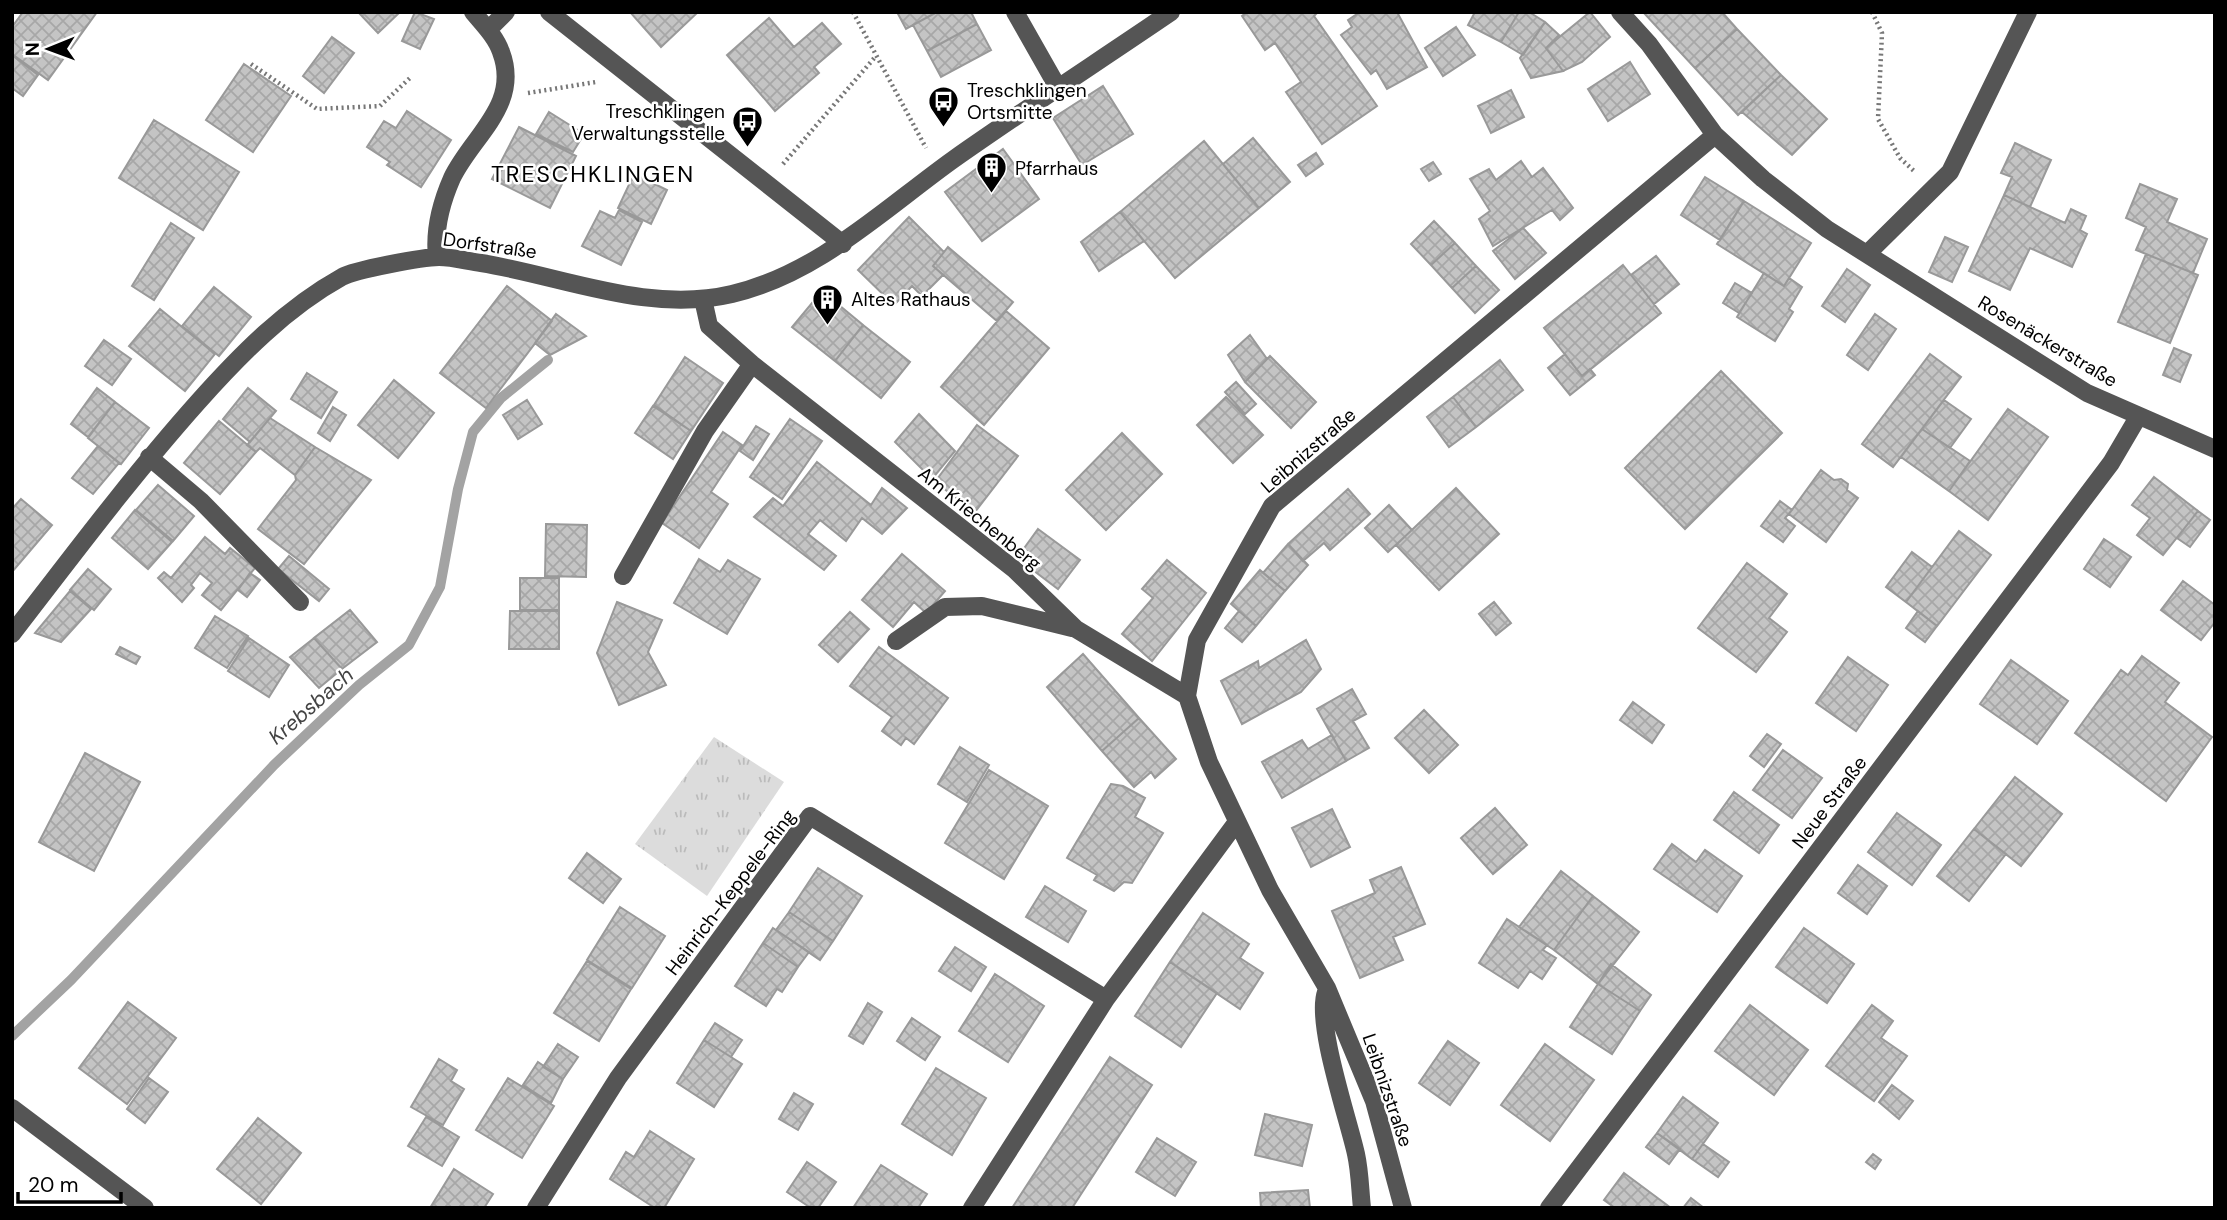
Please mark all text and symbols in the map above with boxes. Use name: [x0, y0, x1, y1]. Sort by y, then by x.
north arrow: [14, 14, 84, 84]
text: N: [20, 42, 45, 56]
place label: Treschklingen Ortsmitte: [967, 78, 1087, 125]
bus stop icon: Treschklingen Ortsmitte: [927, 84, 961, 128]
place label: Treschklingen Verwaltungsstelle: [571, 99, 725, 146]
bus stop icon: Treschklingen Verwaltungsstelle: [731, 105, 765, 149]
building icon: Pfarrhaus: [975, 151, 1009, 195]
place label: Pfarrhaus: [1015, 156, 1098, 181]
district label: TRESCHKLINGEN: [491, 159, 695, 189]
street label: Dorfstraße: [441, 227, 538, 264]
building icon: Altes Rathaus: [811, 282, 845, 326]
place label: Altes Rathaus: [851, 287, 971, 312]
street label: Rosenäckerstraße: [1974, 290, 2122, 393]
street label: Leibnizstraße: [1256, 402, 1361, 499]
street label: Am Kriechenberg: [913, 461, 1047, 576]
water label: Krebsbach: [262, 661, 360, 751]
street label: Neue Straße: [1786, 751, 1872, 854]
street label: Heinrich-Keppele-Ring: [660, 804, 801, 980]
street label: Leibnizstraße: [1356, 1030, 1419, 1150]
scale bar: [18, 1160, 121, 1204]
text: 20 m: [28, 1171, 79, 1199]

